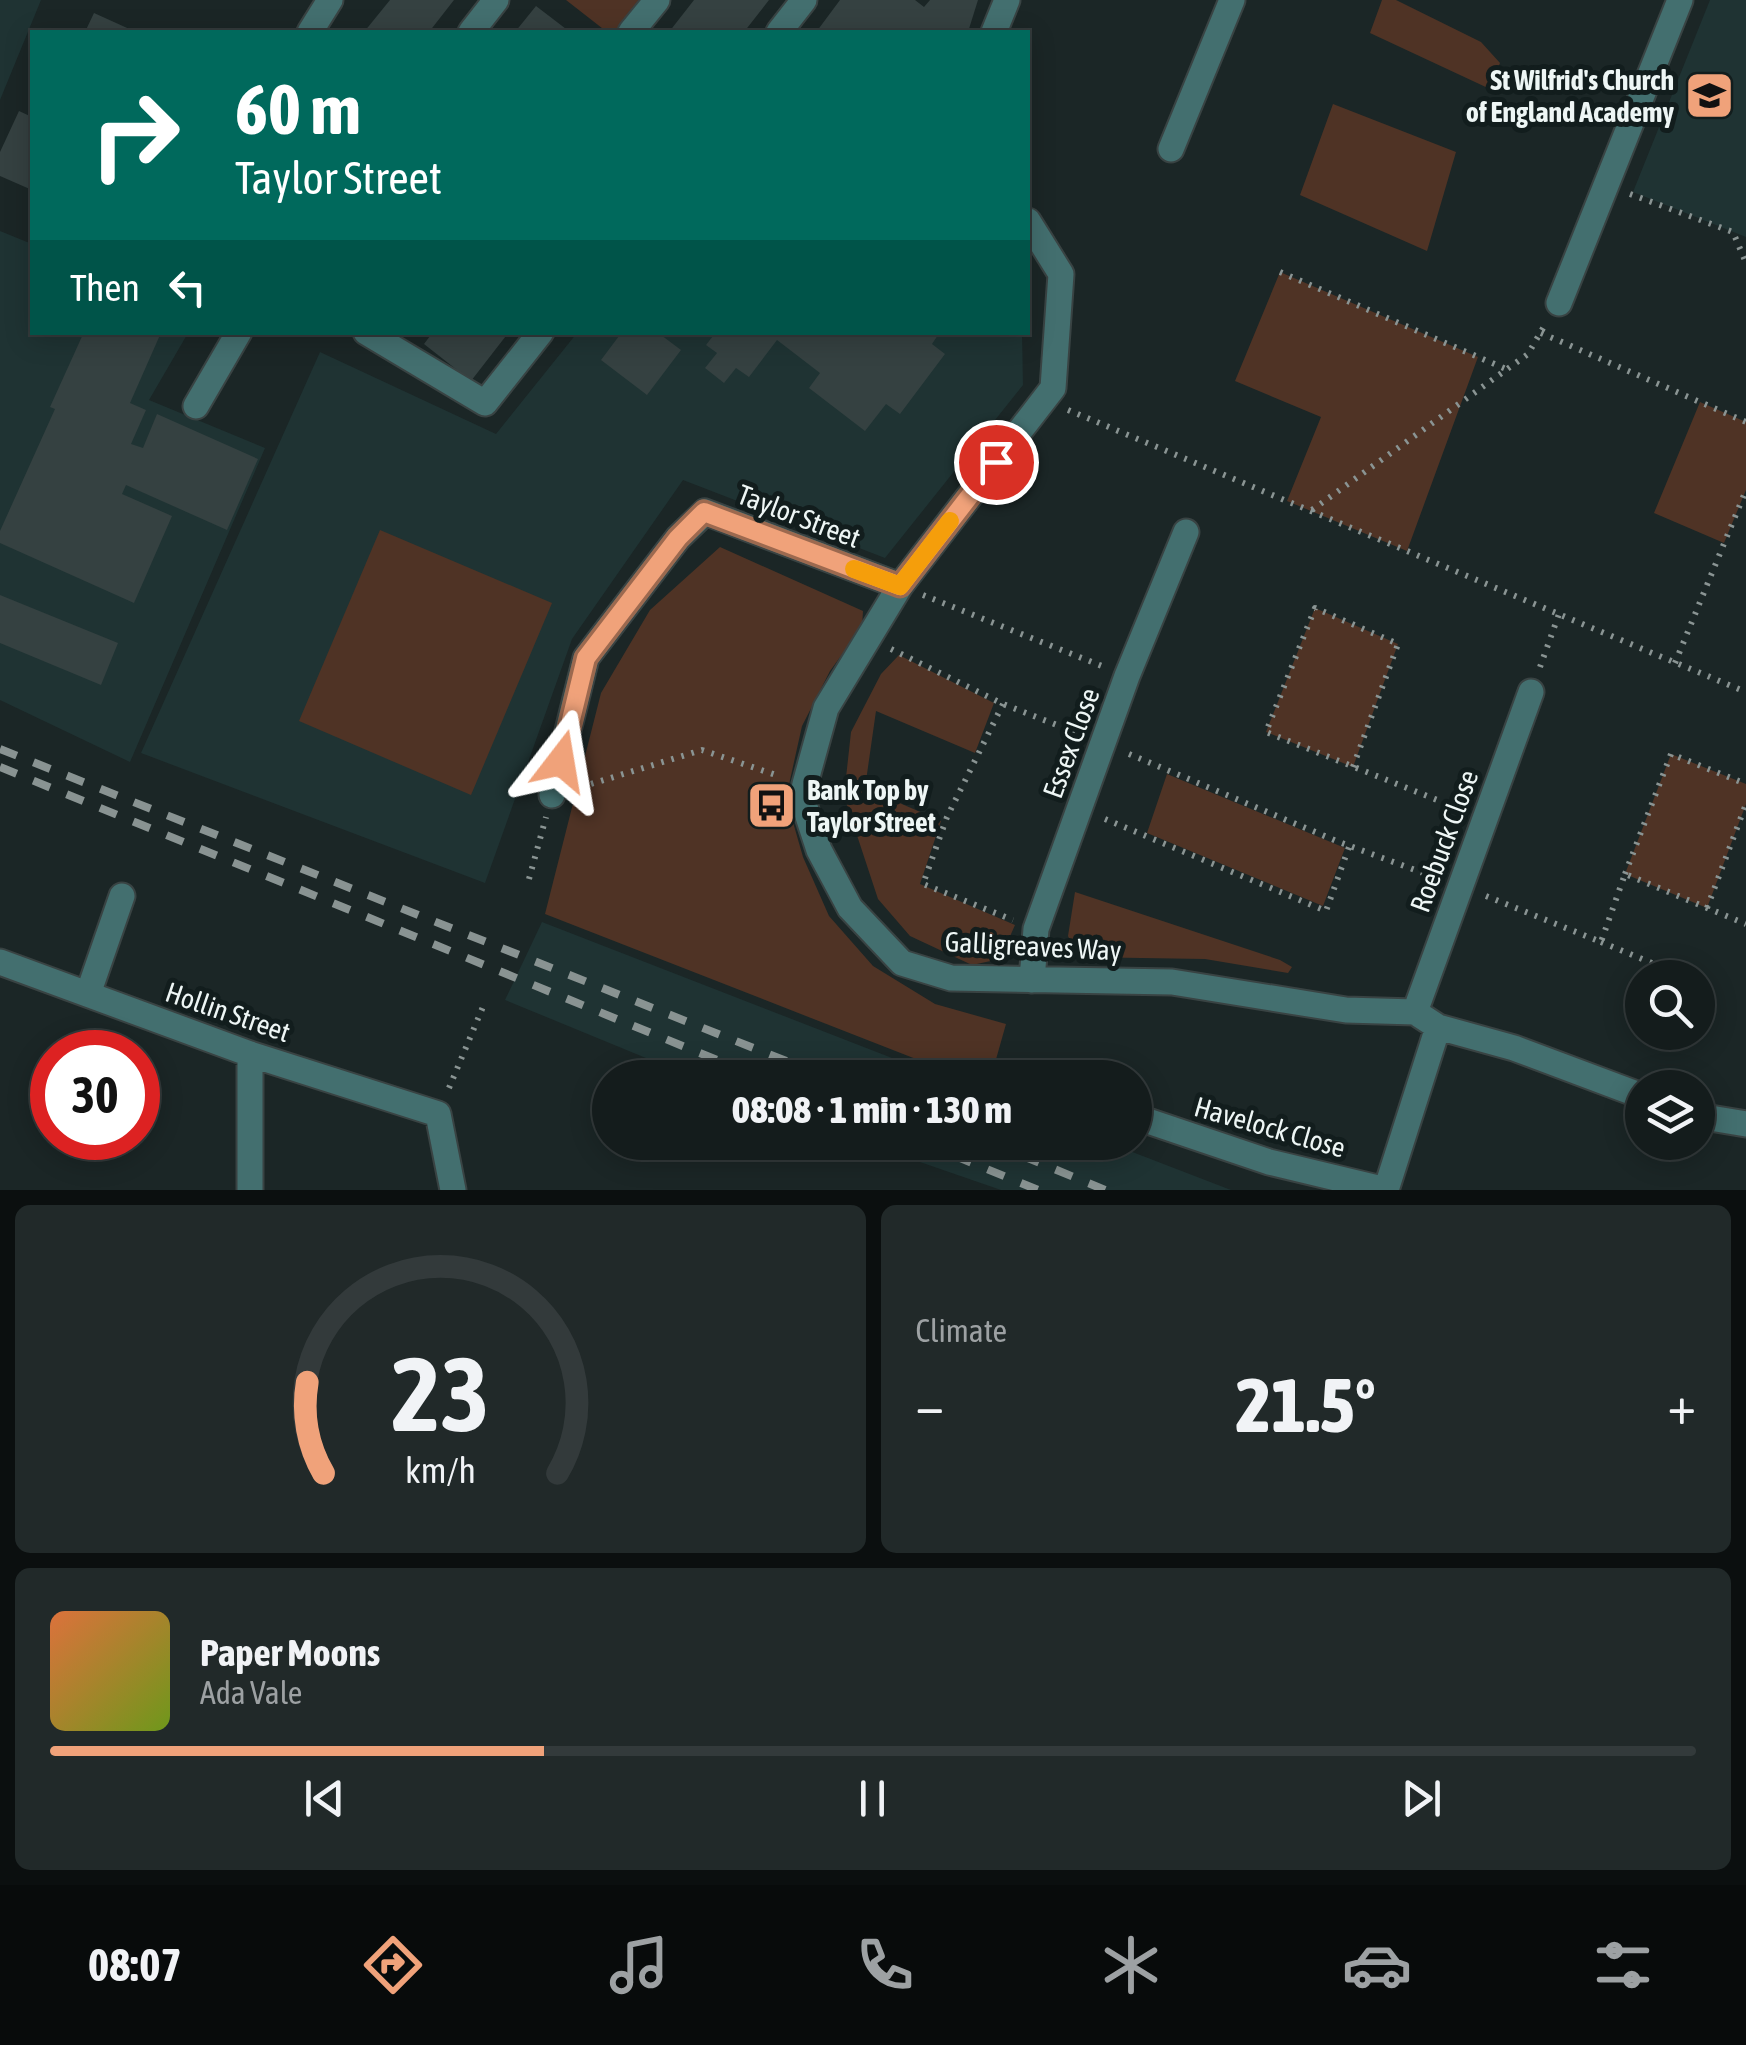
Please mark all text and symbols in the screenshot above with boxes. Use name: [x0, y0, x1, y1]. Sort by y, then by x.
place label: St Wilfrid's Church of England Academy: [1466, 64, 1674, 128]
text: 60 m: [235, 69, 361, 149]
icon: right: [70, 70, 200, 200]
school or university icon: St Wilfrid's Church of England Academy: [1683, 70, 1735, 122]
text: Taylor Street: [235, 152, 442, 204]
icon: left: [160, 260, 215, 315]
text: Then: [70, 266, 140, 309]
pin: [954, 420, 1039, 505]
icon: arrive: [969, 435, 1024, 490]
street label: Taylor Street: [733, 478, 865, 554]
street label: Essex Close: [1036, 684, 1106, 802]
position arrow: [509, 709, 613, 813]
street label: Roebuck Close: [1404, 766, 1484, 916]
place label: Bank Top by Taylor Street: [807, 774, 936, 838]
bus stop icon: Bank Top by Taylor Street: [746, 780, 798, 832]
street label: Galligreaves Way: [944, 925, 1122, 967]
map controls: [1625, 960, 1715, 1160]
button: search: [1625, 960, 1715, 1050]
street label: Hollin Street: [162, 976, 294, 1048]
speed limit sign: 30: [30, 1030, 160, 1160]
button: layers: [1625, 1070, 1715, 1160]
text: 08:08 · 1 min · 130 m: [732, 1088, 1012, 1131]
street label: Havelock Close: [1191, 1090, 1349, 1164]
text: Climate: [916, 1312, 1007, 1349]
text: 23: [391, 1334, 489, 1453]
text: 21.5°: [1236, 1362, 1376, 1448]
text: −: [916, 1373, 944, 1436]
text: +: [1667, 1373, 1696, 1436]
text: km/h: [405, 1450, 476, 1491]
text: Paper Moons: [200, 1631, 380, 1674]
text: Ada Vale: [200, 1674, 302, 1711]
icon: previous: [297, 1771, 352, 1826]
icon: pause: [845, 1771, 900, 1826]
icon: next: [1394, 1771, 1449, 1826]
icon: directions: [358, 1930, 428, 2000]
icon: music: [604, 1930, 674, 2000]
icon: phone: [850, 1930, 920, 2000]
icon: climate: [1096, 1930, 1166, 2000]
icon: car: [1342, 1930, 1412, 2000]
icon: filters: [1588, 1930, 1658, 2000]
text: 08:07: [88, 1939, 182, 1991]

